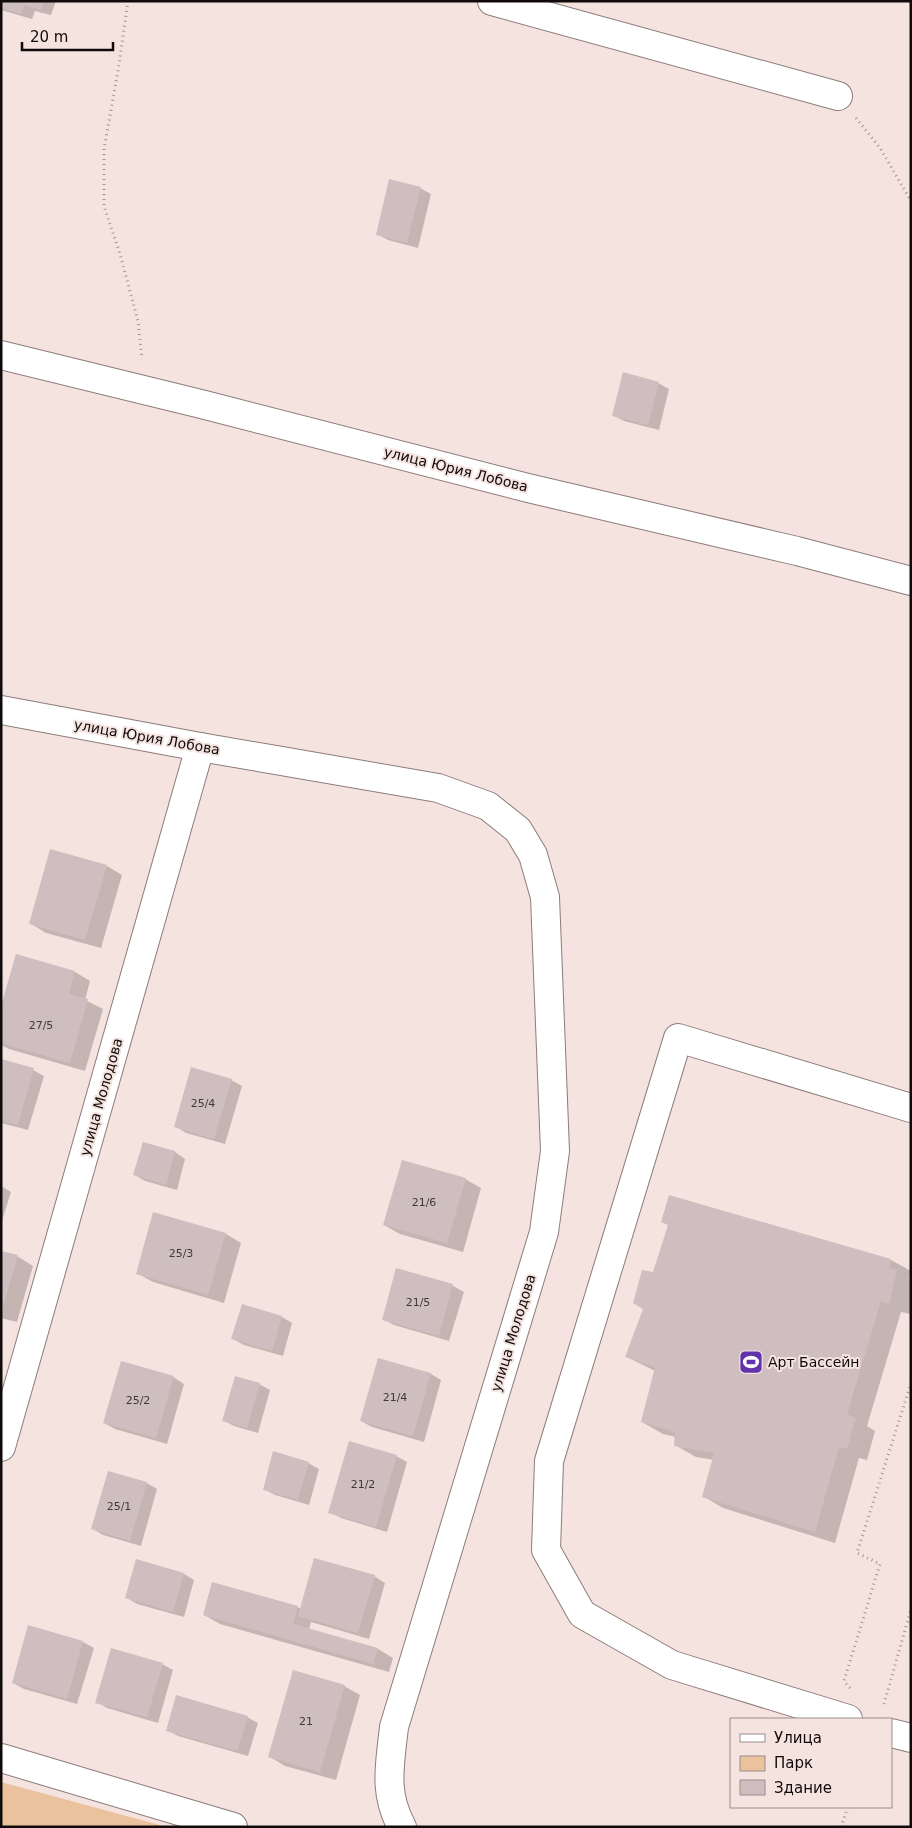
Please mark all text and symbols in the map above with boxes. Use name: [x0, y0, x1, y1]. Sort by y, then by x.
scale bar: [22, 20, 114, 52]
text: 20 m: [30, 28, 68, 46]
street label: улица Юрия Лобова: [382, 443, 530, 495]
street label: улица Юрия Лобова: [73, 716, 221, 758]
house number: 27/5: [29, 1019, 53, 1032]
street label: улица Молодова: [76, 1036, 126, 1158]
house number: 25/4: [191, 1097, 215, 1110]
house number: 21/6: [412, 1196, 436, 1209]
house number: 25/3: [169, 1247, 193, 1260]
street label: улица Молодова: [487, 1272, 539, 1394]
house number: 21/5: [406, 1296, 430, 1309]
sports icon: Арт Бассейн: [738, 1349, 764, 1375]
place label: Арт Бассейн: [768, 1354, 860, 1370]
house number: 21/4: [383, 1391, 407, 1404]
house number: 25/2: [126, 1394, 150, 1407]
house number: 21/2: [351, 1478, 375, 1491]
house number: 25/1: [107, 1500, 131, 1513]
house number: 21: [299, 1715, 313, 1728]
legend: [730, 1718, 892, 1808]
text: Улица: [774, 1729, 822, 1747]
text: Парк: [774, 1754, 813, 1772]
text: Здание: [774, 1779, 832, 1797]

